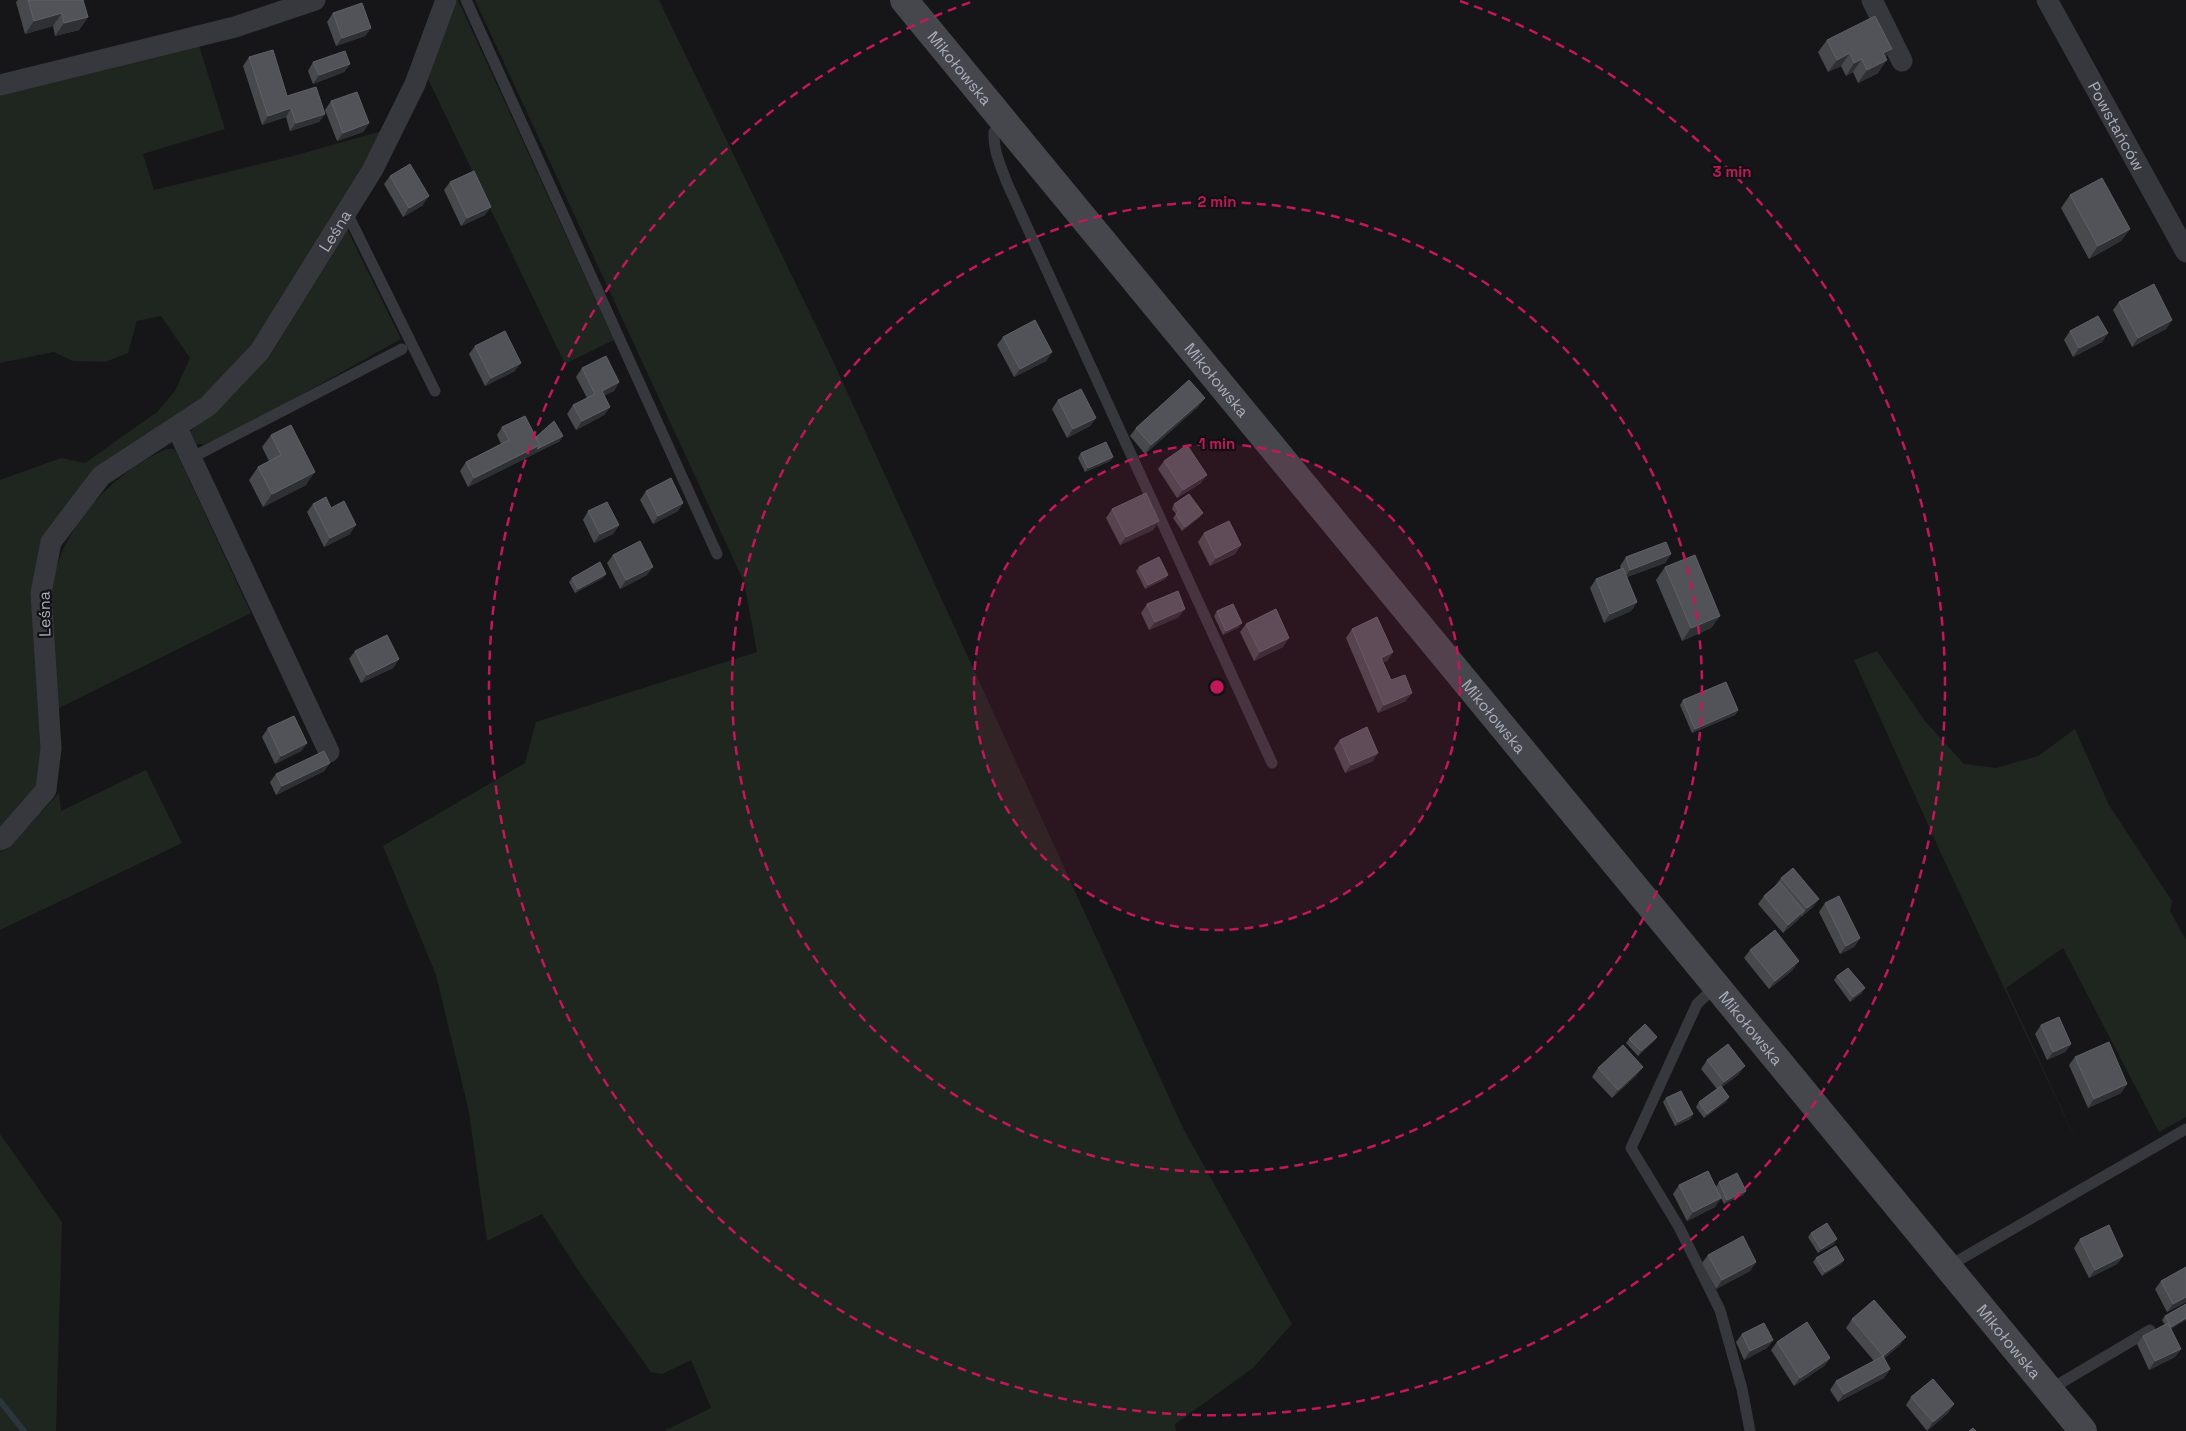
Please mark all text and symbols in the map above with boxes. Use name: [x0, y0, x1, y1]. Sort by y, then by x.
street label: Mikołowska: [923, 27, 996, 110]
street label: Powstańców: [2083, 78, 2149, 175]
text: 3 min: [1713, 162, 1751, 181]
text: 2 min: [1198, 192, 1236, 211]
street label: Leśna: [314, 206, 356, 256]
street label: Mikołowska: [1180, 339, 1253, 422]
text: 1 min: [1199, 434, 1235, 453]
street label: Leśna: [34, 591, 55, 637]
street label: Mikołowska: [1457, 675, 1531, 758]
centre of rings: [1208, 678, 1226, 696]
street label: Mikołowska: [1714, 987, 1787, 1070]
street label: Mikołowska: [1972, 1300, 2046, 1383]

